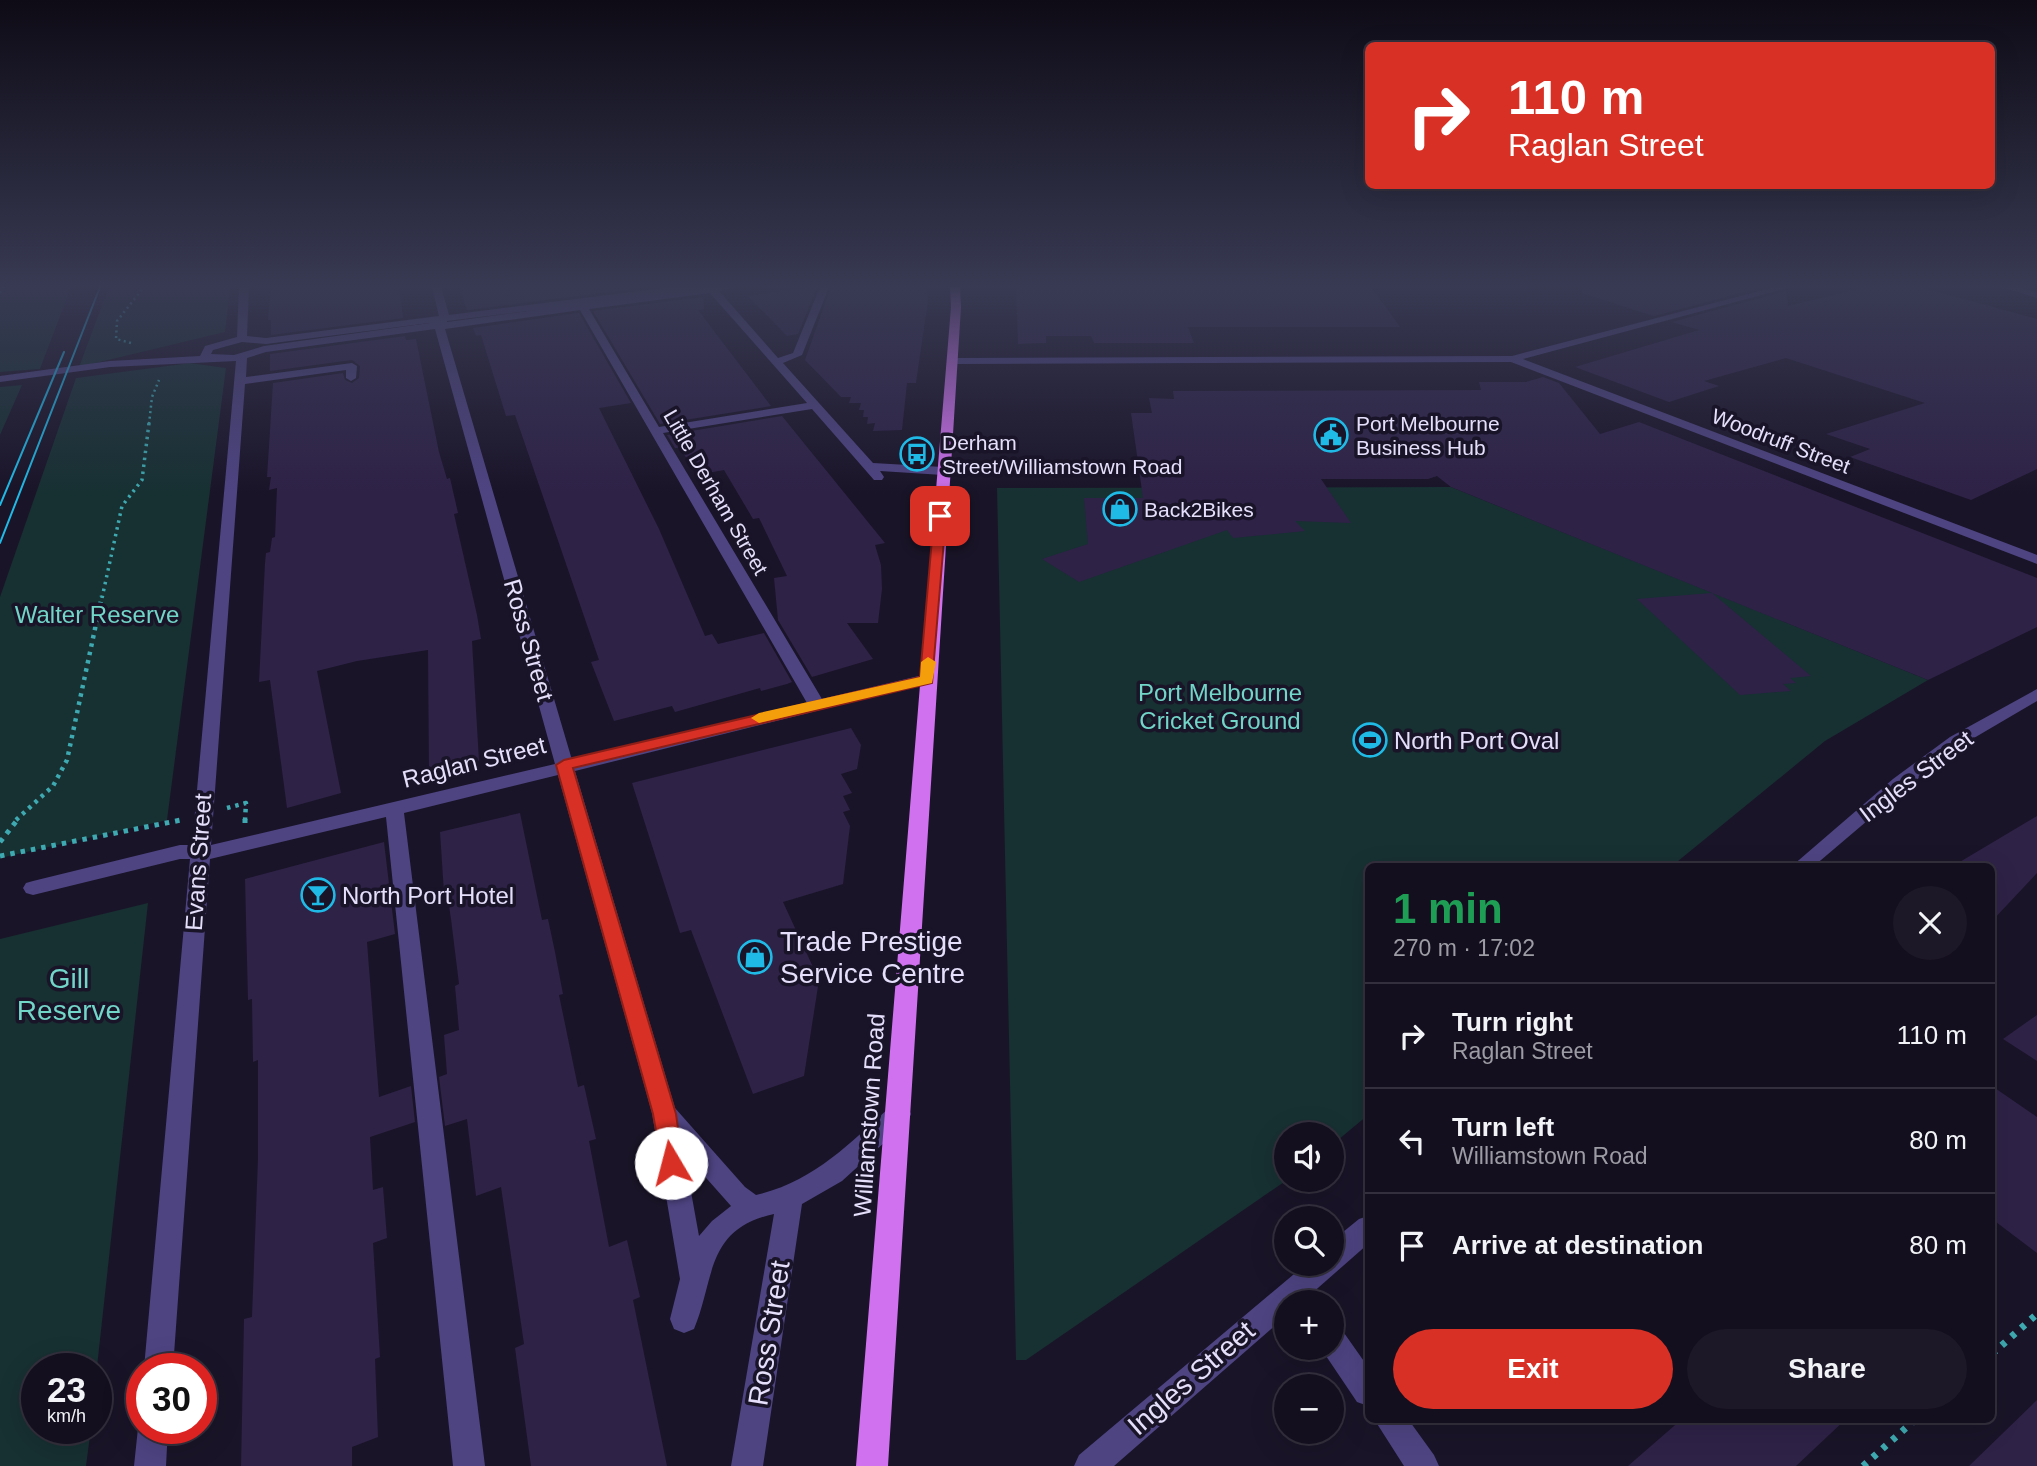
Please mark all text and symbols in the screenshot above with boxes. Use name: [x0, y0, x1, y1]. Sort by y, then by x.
icon: right: [1393, 70, 1484, 161]
text: 110 m: [1508, 70, 1644, 124]
text: Raglan Street: [1508, 127, 1704, 163]
street label: Woodruff Street: [1709, 404, 1854, 478]
street label: Little Derham Street: [659, 405, 773, 579]
place label: Port Melbourne Business Hub: [1356, 412, 1500, 459]
public building icon: Port Melbourne Business Hub: [1312, 416, 1350, 454]
place label: Derham Street/Williamstown Road: [942, 431, 1182, 478]
bus stop icon: Derham Street/Williamstown Road: [898, 435, 936, 473]
pin: [910, 486, 970, 546]
shop icon: Back2Bikes: [1101, 490, 1139, 528]
icon: arrive: [921, 497, 959, 535]
place label: Back2Bikes: [1144, 498, 1254, 521]
street label: Ross Street: [499, 576, 559, 704]
park label: Walter Reserve: [15, 601, 179, 628]
park label: Port Melbourne Cricket Ground: [1138, 679, 1302, 734]
sports icon: North Port Oval: [1351, 721, 1389, 759]
street label: Ingles Street: [1854, 724, 1978, 827]
place label: North Port Oval: [1394, 727, 1559, 754]
street label: Raglan Street: [400, 731, 549, 793]
street label: Evans Street: [180, 792, 216, 931]
bar icon: North Port Hotel: [299, 876, 337, 914]
place label: North Port Hotel: [342, 882, 514, 909]
text: 1 min: [1393, 885, 1503, 932]
button: close: [1893, 886, 1967, 960]
place label: Trade Prestige Service Centre: [780, 926, 965, 989]
text: 270 m · 17:02: [1393, 935, 1535, 961]
shop icon: Trade Prestige Service Centre: [736, 938, 774, 976]
park label: Gill Reserve: [17, 963, 121, 1026]
text: Turn right: [1452, 1007, 1573, 1037]
street label: Williamstown Road: [848, 1012, 890, 1218]
icon: right: [1393, 1017, 1431, 1055]
text: 110 m: [1897, 1020, 1967, 1050]
text: Raglan Street: [1452, 1038, 1593, 1064]
text: Turn left: [1452, 1112, 1554, 1142]
map controls: [1274, 1122, 1344, 1444]
button: sound: [1274, 1122, 1344, 1192]
icon: left: [1393, 1122, 1431, 1160]
text: 80 m: [1909, 1125, 1967, 1155]
position arrow: [634, 1126, 708, 1200]
text: Williamstown Road: [1452, 1143, 1648, 1169]
button: search: [1274, 1206, 1344, 1276]
icon: arrive: [1393, 1227, 1431, 1265]
text: Arrive at destination: [1452, 1230, 1703, 1260]
text: 80 m: [1909, 1230, 1967, 1260]
street label: Ross Street: [742, 1258, 796, 1408]
button: +: [1274, 1290, 1344, 1360]
street label: Ingles Street: [1122, 1315, 1261, 1441]
button: Exit: [1393, 1329, 1673, 1409]
button: Share: [1687, 1329, 1967, 1409]
speed limit sign: 30: [126, 1353, 217, 1444]
text: 23: [47, 1370, 86, 1409]
button: −: [1274, 1374, 1344, 1444]
text: km/h: [47, 1406, 86, 1426]

